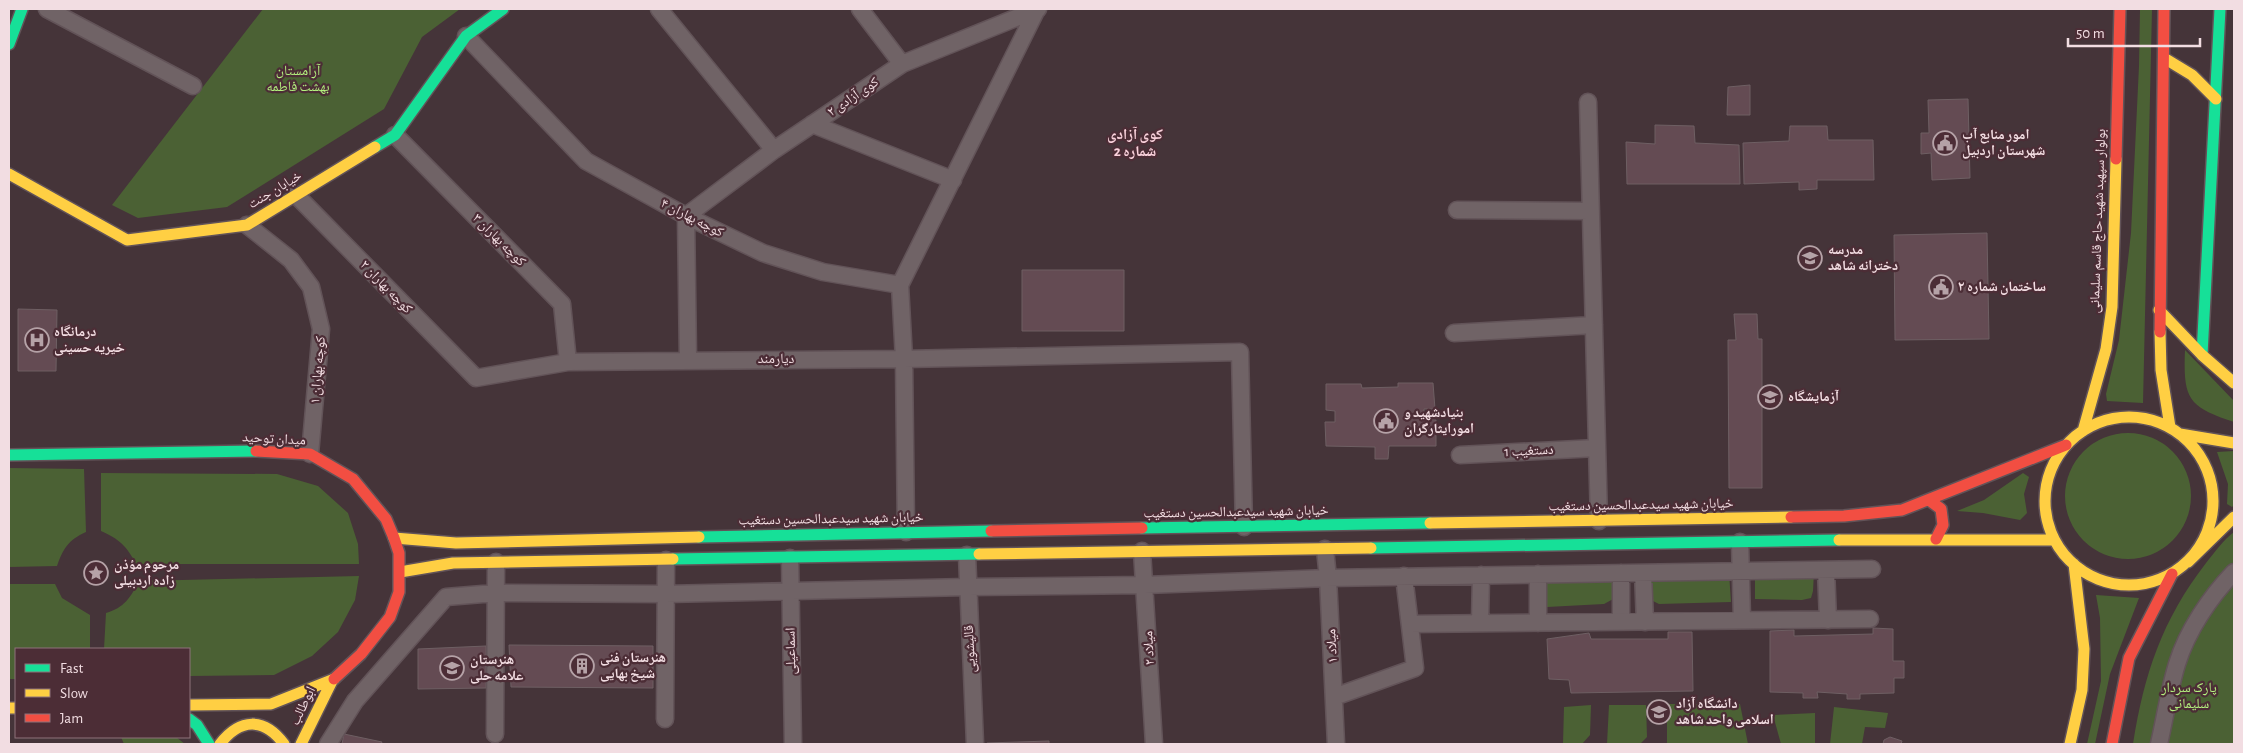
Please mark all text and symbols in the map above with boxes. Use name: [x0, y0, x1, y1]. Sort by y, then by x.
scale bar: [2068, 15, 2200, 47]
text: 50 m: [2076, 26, 2105, 41]
park label: آرامستان بهشت فاطمه: [267, 63, 330, 94]
street label: کوی آزادی ۲: [824, 74, 882, 120]
district label: کوی آزادی شماره 2: [1107, 126, 1163, 159]
place label: امور منابع آب شهرستان اردبیل: [1962, 127, 2045, 159]
street label: بولوار سپهبد شهید حاج قاسم سلیمانی: [2088, 128, 2110, 314]
public building icon: امور منابع آب شهرستان اردبیل: [1932, 130, 1958, 156]
street label: خیابان جنت: [246, 169, 305, 212]
street label: کوچه بهاران ۴: [658, 196, 726, 241]
street label: کوچه بهاران ۳: [469, 211, 528, 270]
place label: مدرسه دخترانه شاهد: [1828, 243, 1898, 273]
school or university icon: مدرسه دخترانه شاهد: [1797, 245, 1823, 271]
street label: کوچه بهاران ۲: [357, 258, 415, 317]
public building icon: ساختمان شماره ۲: [1928, 274, 1954, 300]
place label: ساختمان شماره ۲: [1958, 280, 2046, 295]
place label: درمانگاه خیریه حسینی: [54, 324, 125, 356]
hospital icon: درمانگاه خیریه حسینی: [24, 327, 50, 353]
street label: کوچه بهاران ۱: [308, 335, 329, 405]
street label: دیارمند: [758, 352, 795, 367]
school or university icon: آزمایشگاه: [1757, 384, 1783, 410]
place label: آزمایشگاه: [1788, 389, 1839, 404]
place label: بنیادشهید و امورایثارگران: [1404, 406, 1474, 437]
public building icon: بنیادشهید و امورایثارگران: [1373, 408, 1399, 434]
street label: میدان توحید: [242, 430, 306, 449]
street label: دستغیب 1: [1504, 443, 1554, 460]
street label: خیابان شهید سیدعبدالحسین دستغیب: [1548, 496, 1734, 515]
street label: خیابان شهید سیدعبدالحسین دستغیب: [1143, 503, 1329, 522]
street label: خیابان شهید سیدعبدالحسین دستغیب: [738, 510, 924, 529]
place label: مرحوم مؤذن زاده اردبیلی: [114, 558, 179, 589]
place icon: مرحوم مؤذن زاده اردبیلی: [83, 560, 109, 586]
street label: قالیشویی: [962, 625, 979, 673]
street label: اسماعیلی: [784, 627, 799, 675]
street label: میلاد ۱: [1324, 628, 1340, 664]
street label: میلاد ۲: [1141, 630, 1157, 666]
legend: [15, 648, 190, 738]
place label: هنرستان فنی شیخ بهایی: [600, 651, 666, 682]
place label: هنرستان علامه حلی: [470, 653, 524, 684]
building icon: هنرستان فنی شیخ بهایی: [569, 653, 595, 679]
school or university icon: هنرستان علامه حلی: [439, 655, 465, 681]
text: Fast: [60, 661, 84, 676]
park label: پارک سردار سلیمانی: [2160, 681, 2217, 712]
street label: ابوطالب: [288, 685, 319, 728]
text: Slow: [60, 686, 88, 701]
place label: دانشگاه آزاد اسلامی واحد شاهد: [1676, 696, 1774, 728]
school or university icon: دانشگاه آزاد اسلامی واحد شاهد: [1646, 699, 1672, 725]
text: Jam: [60, 711, 83, 726]

